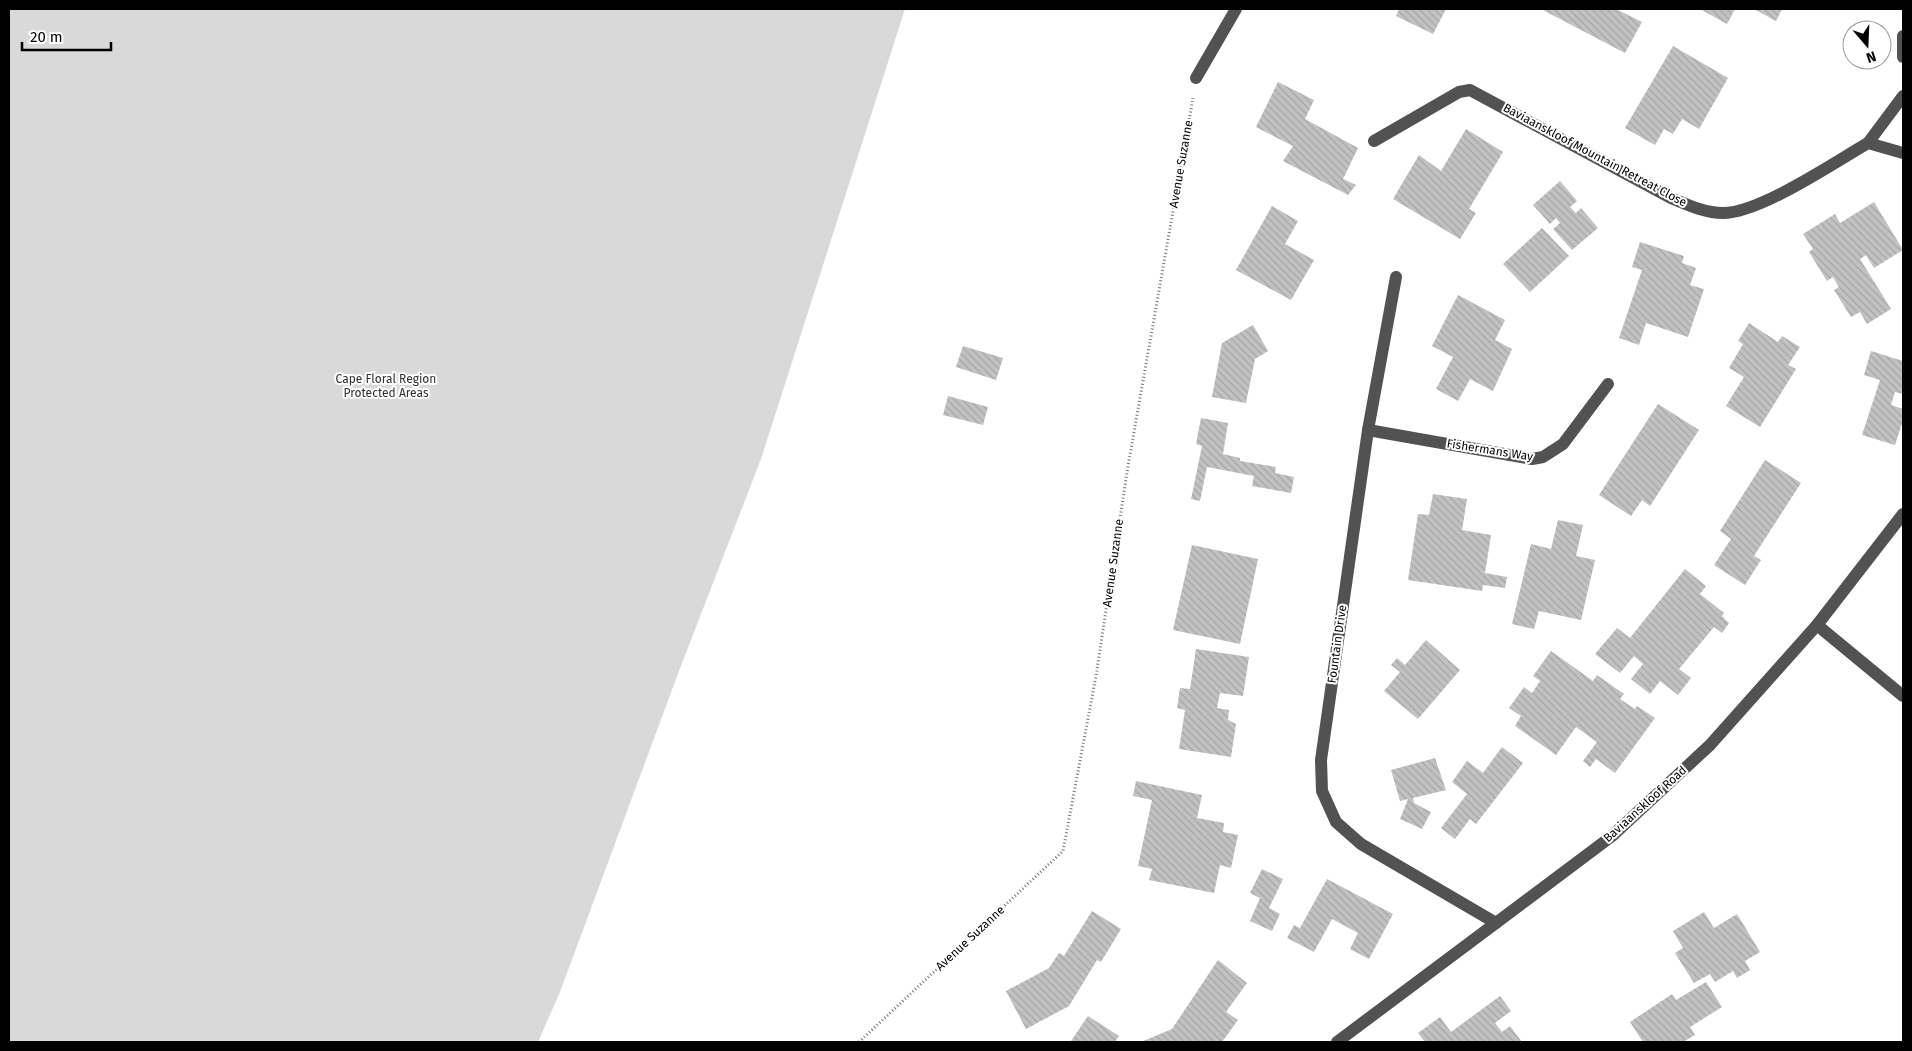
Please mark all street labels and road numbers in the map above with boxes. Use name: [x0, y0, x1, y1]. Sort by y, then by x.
street label: Baviaanskloof Mountain Retreat Close: [1501, 100, 1689, 210]
street label: Avenue Suzanne: [1166, 119, 1196, 209]
street label: Fishermans Way: [1446, 436, 1534, 464]
street label: Avenue Suzanne: [1100, 518, 1126, 608]
street label: Fountain Drive: [1325, 604, 1349, 684]
street label: Baviaanskloof Road: [1601, 763, 1689, 845]
street label: Avenue Suzanne: [933, 903, 1007, 973]

